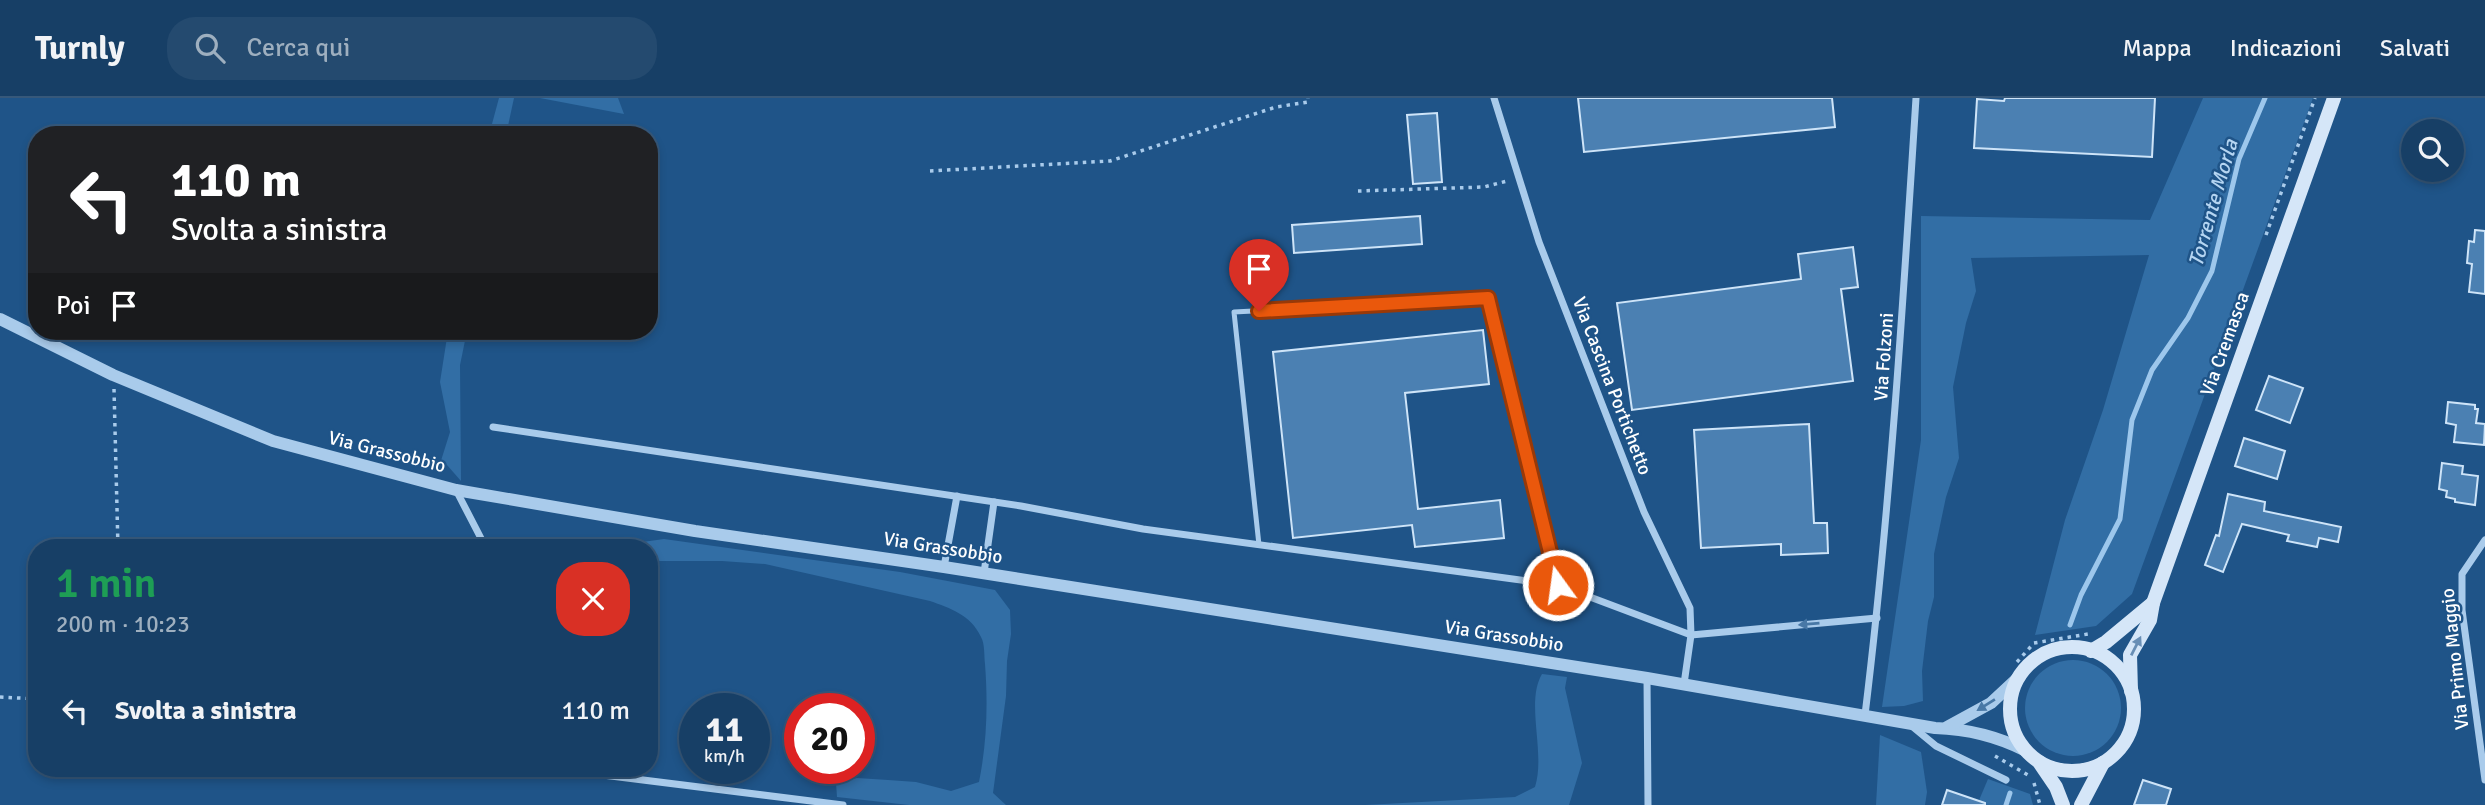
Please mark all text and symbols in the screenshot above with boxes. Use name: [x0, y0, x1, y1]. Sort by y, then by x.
search box: [167, 17, 657, 80]
text: Turnly: [35, 28, 125, 69]
icon: search: [191, 29, 229, 67]
text: Cerca qui: [247, 32, 350, 64]
text: Mappa: [2123, 33, 2192, 63]
text: Indicazioni: [2230, 33, 2342, 63]
text: Salvati: [2380, 33, 2450, 63]
map controls: [2401, 119, 2464, 182]
button: search: [2401, 119, 2464, 182]
water label: Torrente Morla: [2182, 135, 2244, 270]
text: 110 m: [171, 150, 301, 210]
icon: left: [56, 154, 147, 245]
text: Svolta a sinistra: [171, 210, 387, 249]
pin: [1229, 239, 1289, 311]
icon: arrive: [1240, 250, 1278, 288]
icon: arrive: [105, 287, 143, 325]
street label: Via Cremasca: [2195, 289, 2255, 399]
text: Poi: [56, 290, 91, 322]
street label: Via Cascina Portichetto: [1567, 294, 1657, 479]
street label: Via Folzoni: [1869, 312, 1899, 402]
street label: Via Grassobbio: [326, 426, 448, 478]
street label: Via Grassobbio: [882, 527, 1004, 569]
position arrow: [1521, 548, 1595, 622]
text: 1 min: [56, 558, 157, 609]
button: close: [556, 562, 630, 636]
street label: Via Primo Maggio: [2436, 587, 2474, 731]
text: 200 m · 10:23: [56, 610, 190, 639]
street label: Via Grassobbio: [1443, 615, 1565, 657]
one-way arrow: [1798, 619, 1820, 630]
one-way arrow: [2130, 636, 2141, 656]
icon: left: [56, 692, 94, 730]
speed limit sign: 20: [784, 693, 875, 784]
text: Svolta a sinistra: [115, 695, 297, 727]
text: 110 m: [561, 695, 630, 727]
one-way arrow: [1976, 698, 1996, 711]
text: 11: [706, 708, 743, 751]
text: km/h: [704, 745, 745, 767]

